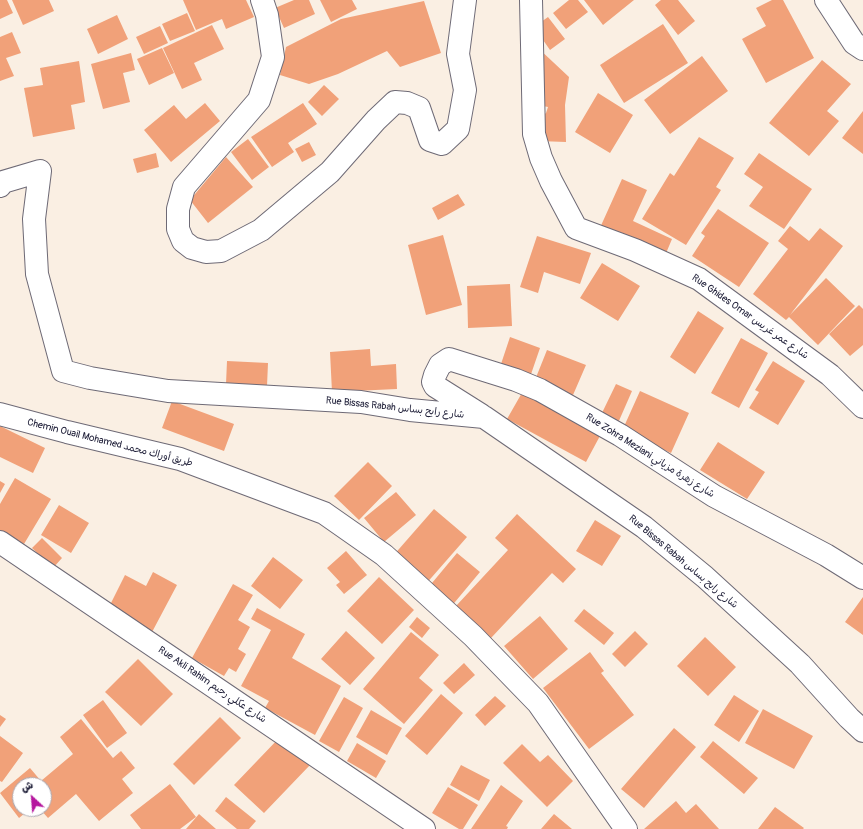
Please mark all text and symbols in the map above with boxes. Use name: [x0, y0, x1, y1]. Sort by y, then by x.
street label: Rue Ghides Omar شارع عمر غريس: [689, 272, 811, 362]
street label: Rue Bissas Rabah شارع رابح بساس: [325, 395, 465, 421]
street label: Rue Zohra Meziani شارع زهرة مزياني: [583, 411, 717, 501]
street label: Chemin Ouail Mohamed طريق أوراك محمد: [26, 417, 194, 469]
street label: Rue Bissas Rabah شارع رابح بساس: [626, 513, 740, 611]
street label: Rue Akli Rahim شارع عكلي رحيم: [156, 644, 268, 726]
north arrow: [12, 777, 52, 817]
text: ش: [19, 778, 35, 795]

